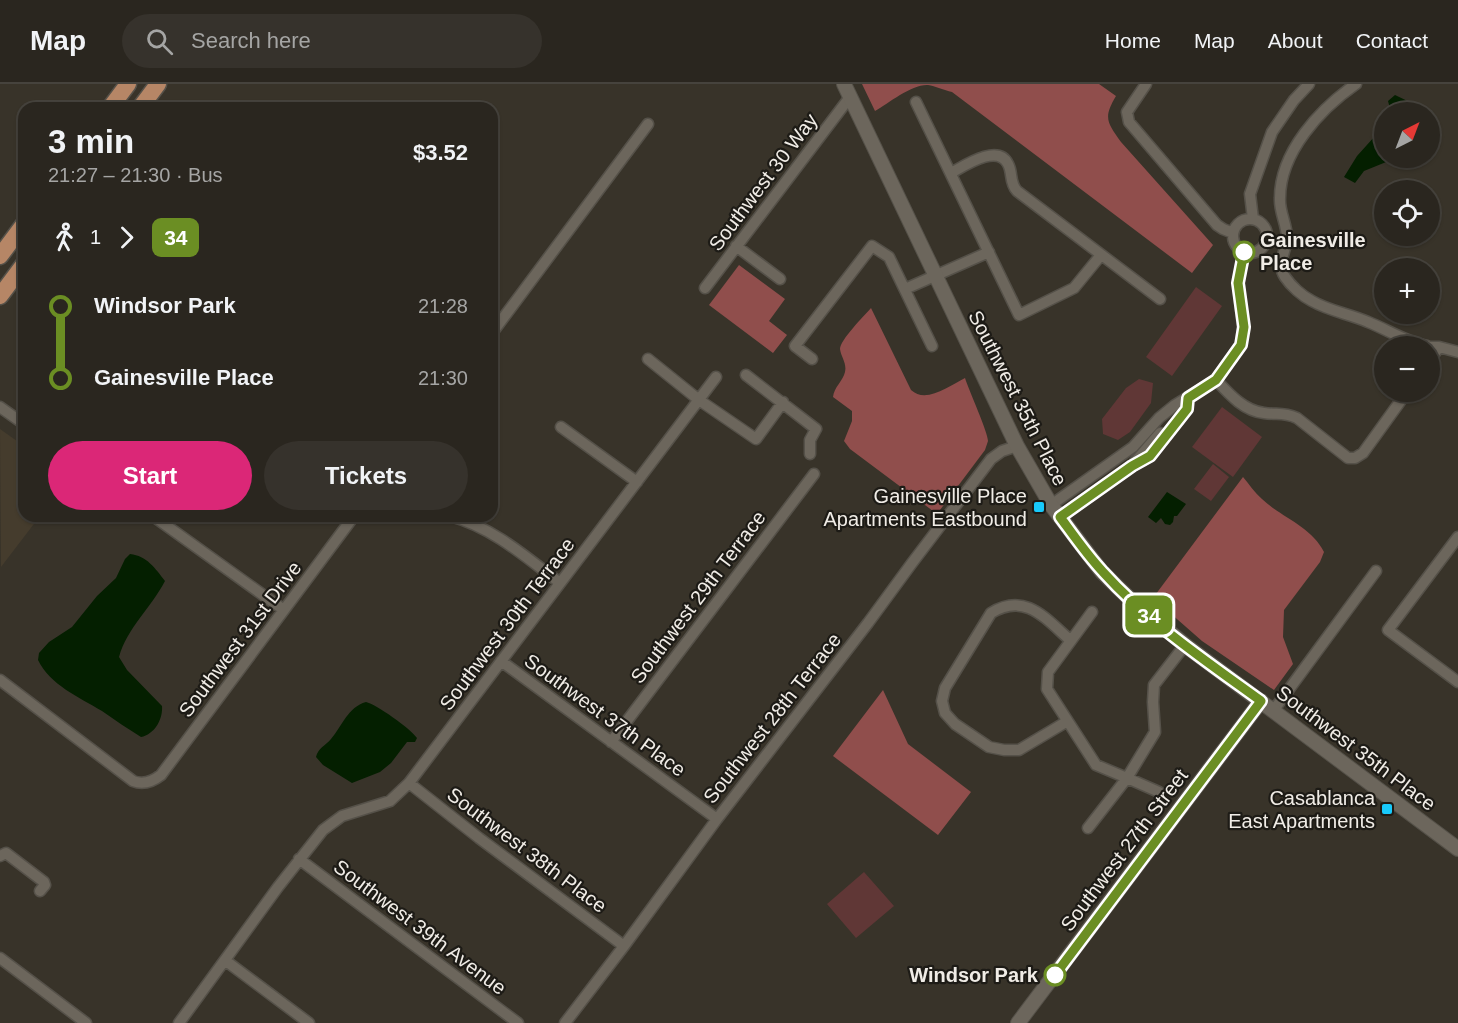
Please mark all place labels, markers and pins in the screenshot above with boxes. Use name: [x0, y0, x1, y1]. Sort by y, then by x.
place label: Gainesville Place: [1260, 229, 1366, 274]
marker: Gainesville Place: [1233, 241, 1255, 263]
place label: Gainesville Place Apartments Eastbound: [824, 485, 1027, 530]
marker: Gainesville Place Apartments Eastbound: [1032, 500, 1046, 514]
place label: Casablanca East Apartments: [1228, 787, 1376, 832]
marker: Casablanca East Apartments: [1380, 802, 1394, 816]
place label: Windsor Park: [909, 964, 1039, 986]
marker: Windsor Park: [1044, 964, 1066, 986]

